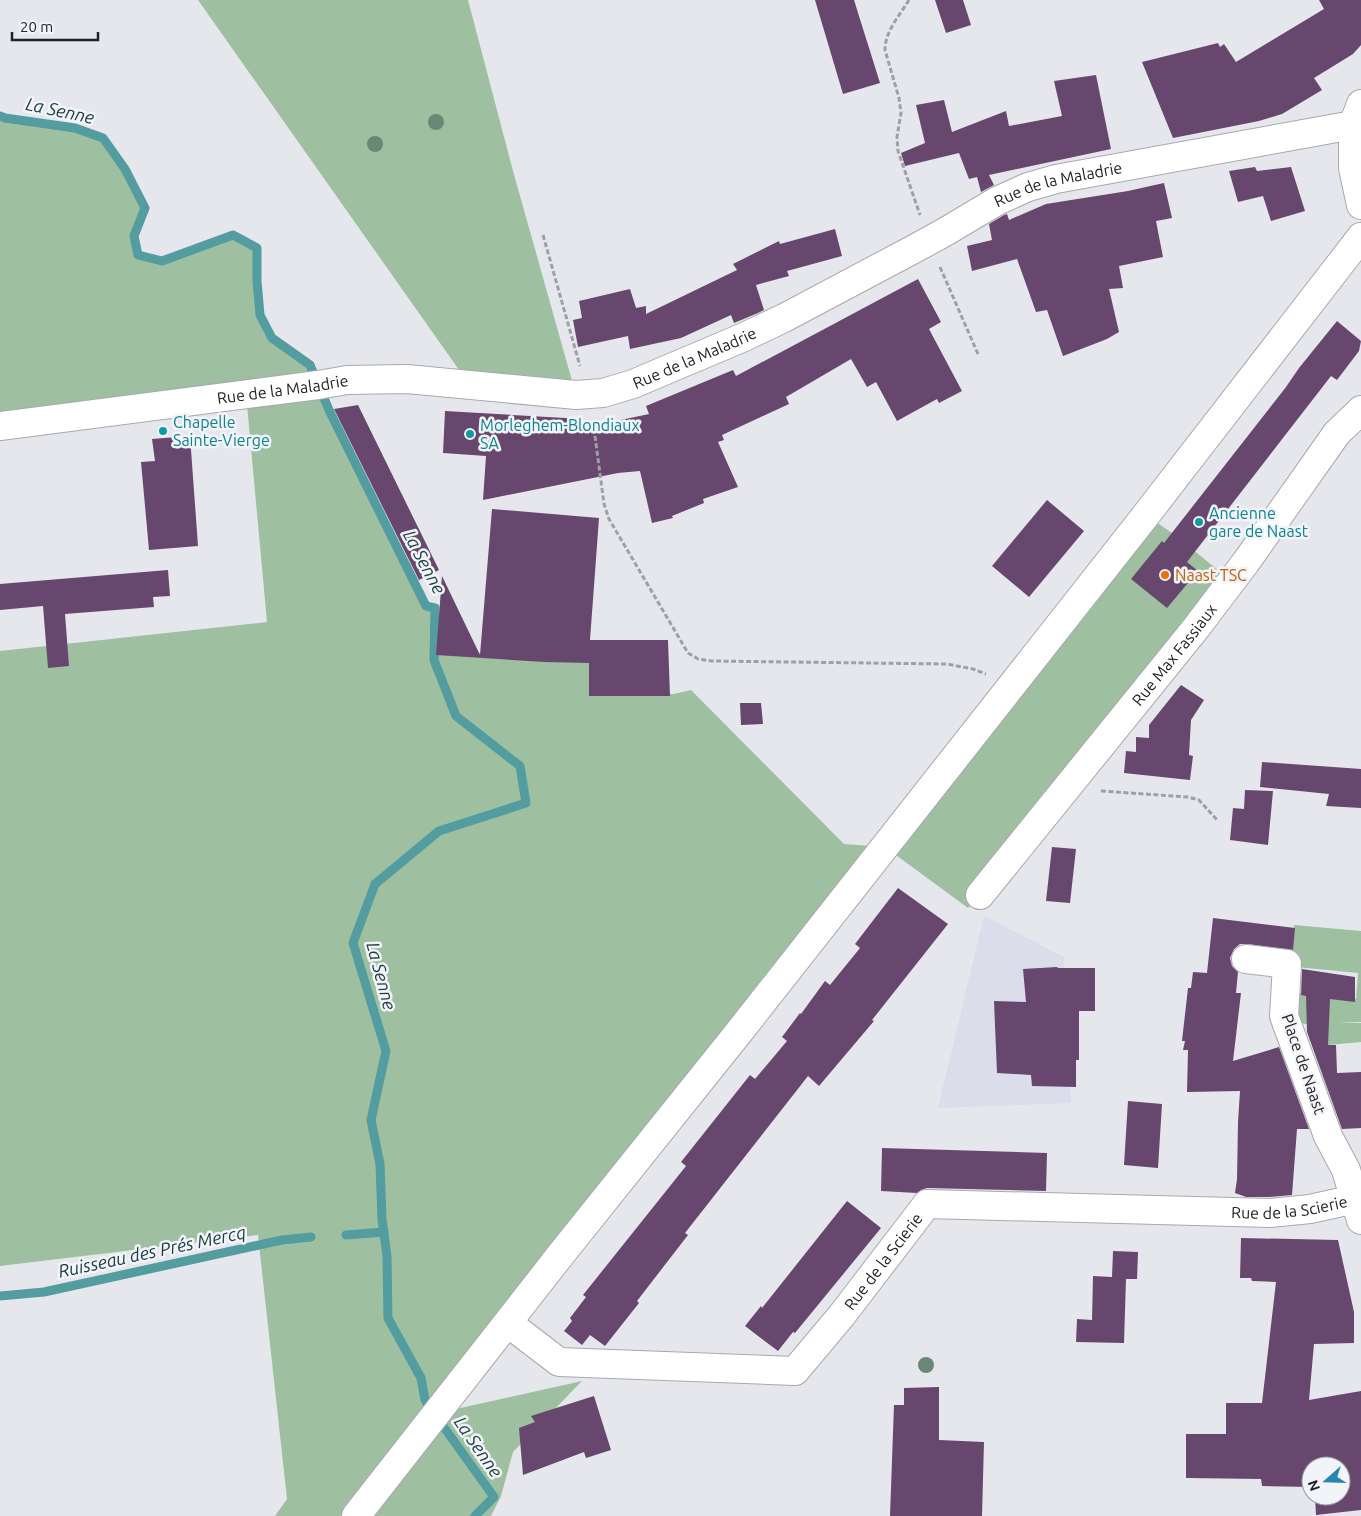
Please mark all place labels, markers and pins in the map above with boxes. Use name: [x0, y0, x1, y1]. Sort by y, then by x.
place label: Chapelle Sainte-Vierge: [173, 413, 270, 449]
place label: Morleghem-Blondiaux SA: [480, 416, 640, 452]
marker: Chapelle Sainte-Vierge: [157, 425, 169, 437]
marker: Morleghem-Blondiaux SA: [464, 428, 476, 440]
place label: Ancienne gare de Naast: [1209, 504, 1309, 540]
marker: Ancienne gare de Naast: [1193, 516, 1205, 528]
place label: Naast TSC: [1175, 566, 1247, 584]
marker: Naast TSC: [1159, 569, 1171, 581]

